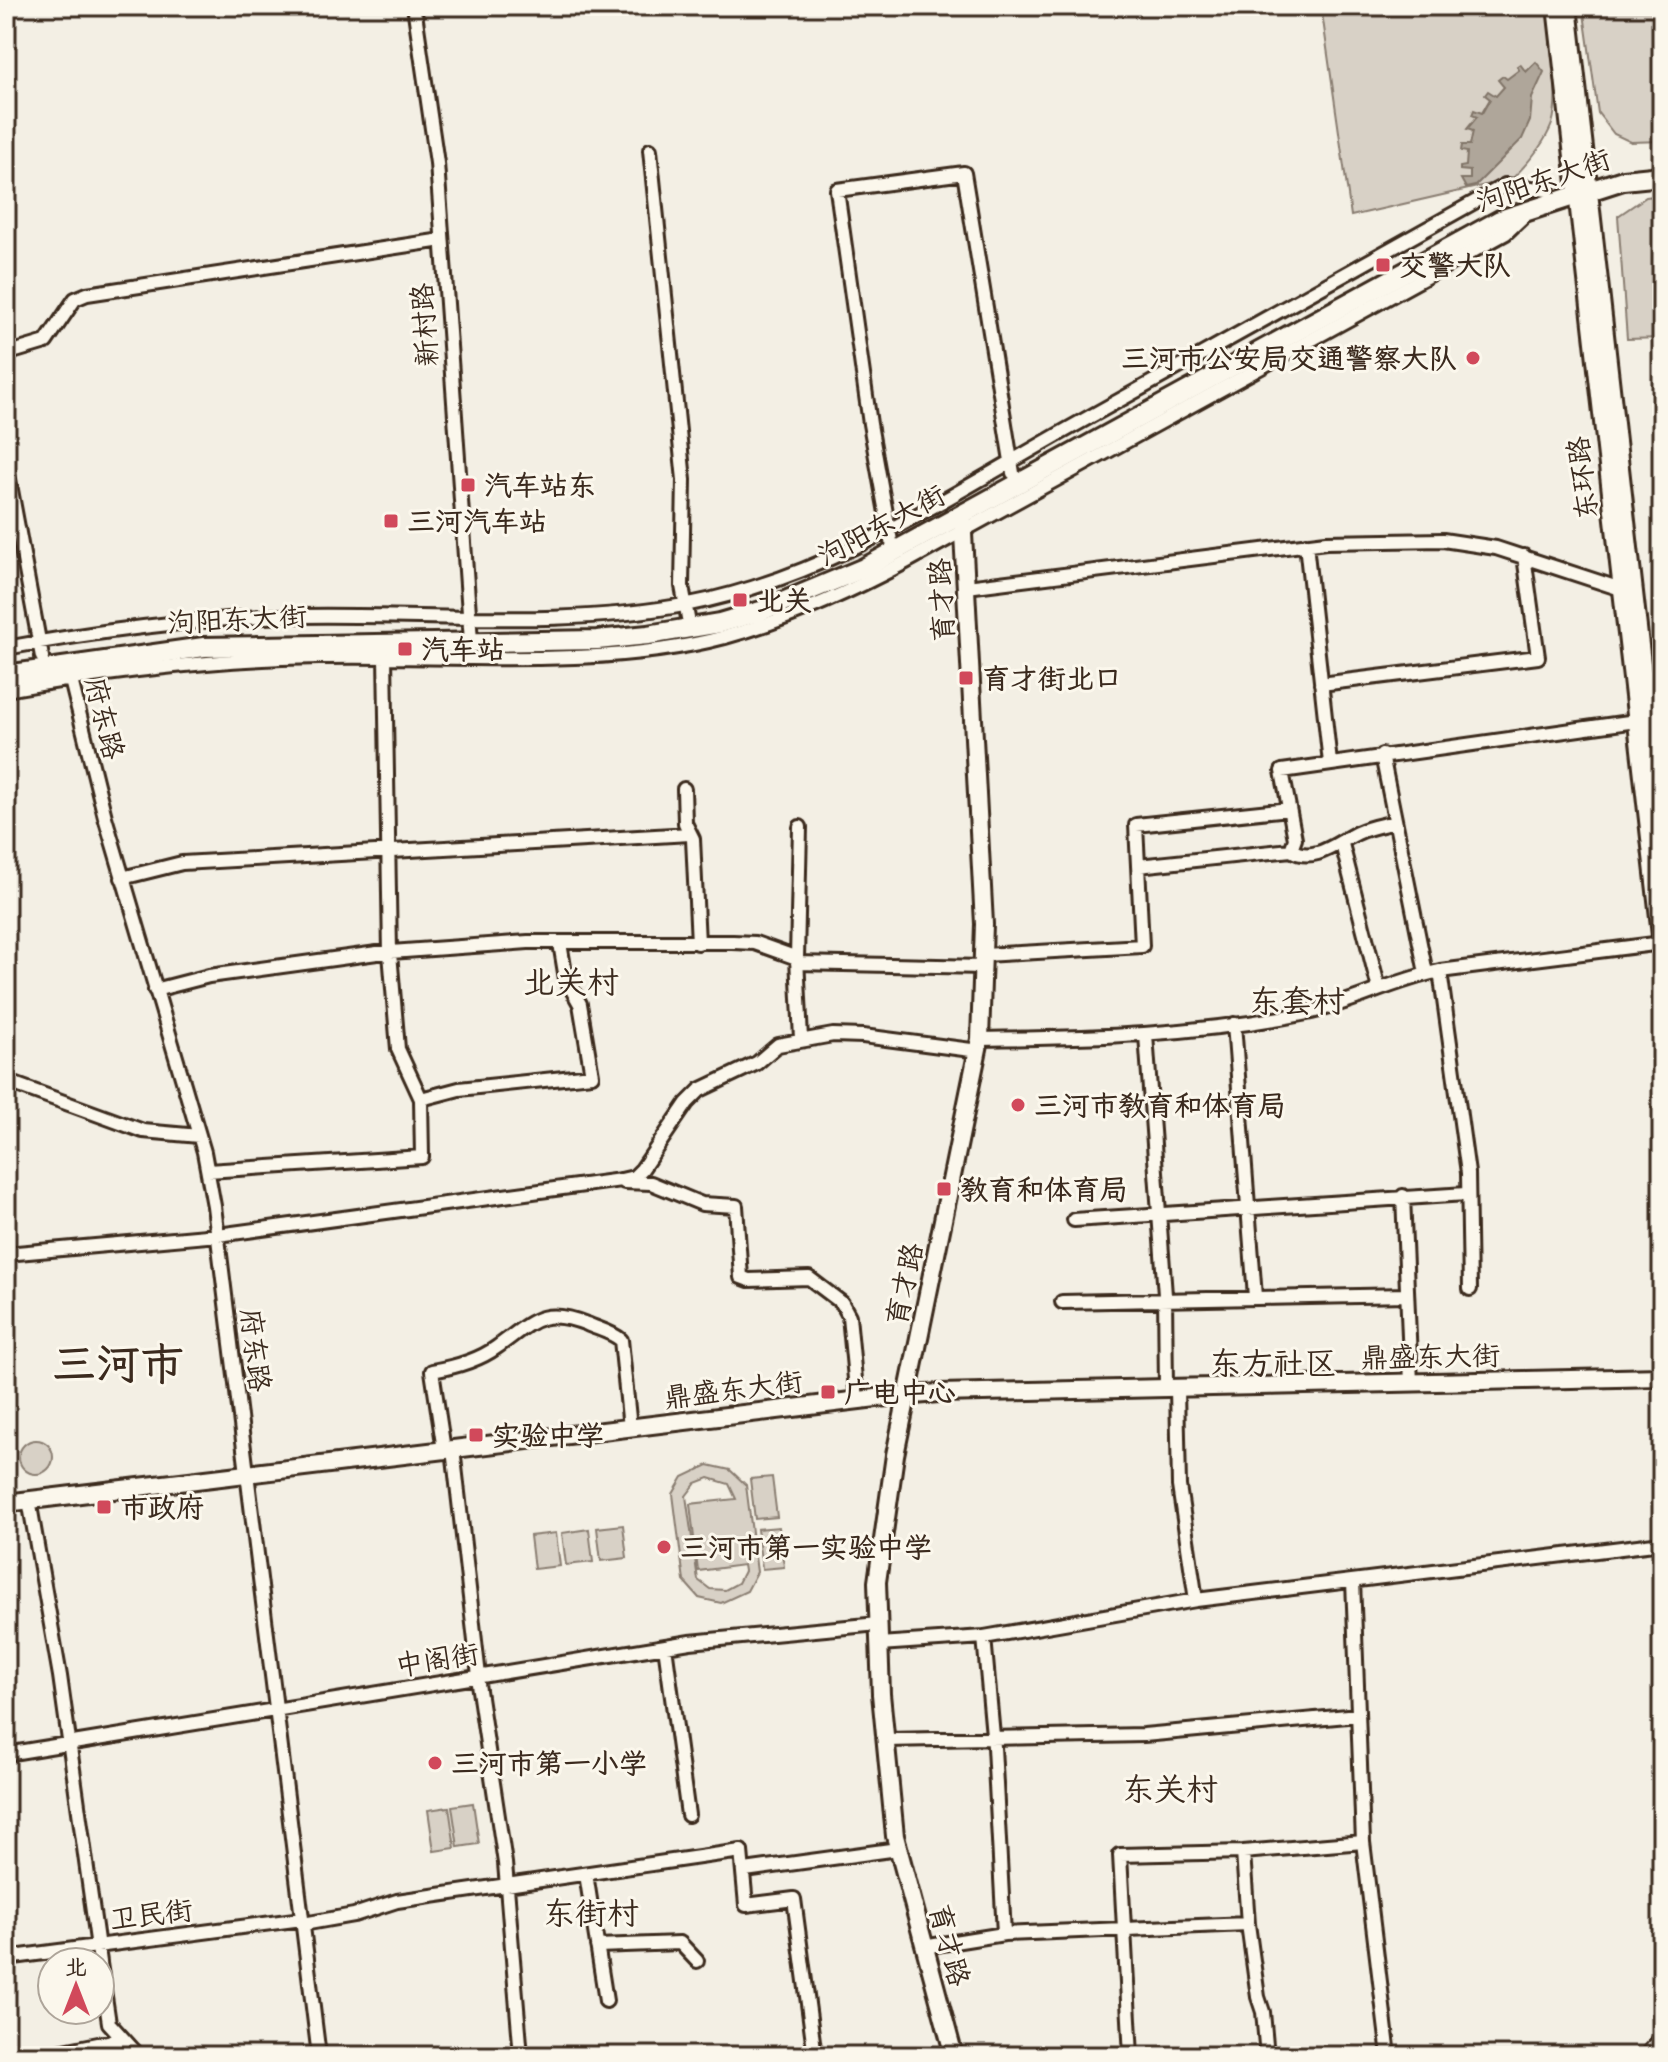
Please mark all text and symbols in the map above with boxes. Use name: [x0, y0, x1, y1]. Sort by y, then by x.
street label: 泃阳东大街: [1469, 135, 1616, 222]
place label: 交警大队: [1399, 242, 1511, 285]
marker: 交警大队: [1374, 256, 1392, 274]
street label: 新村路: [398, 282, 447, 369]
place label: 三河市公安局交通警察大队: [1121, 335, 1457, 378]
marker: 三河市公安局交通警察大队: [1464, 349, 1482, 367]
street label: 东环路: [1554, 434, 1607, 522]
place label: 汽车站东: [484, 462, 596, 505]
street label: 泃阳东大街: [808, 472, 952, 576]
marker: 汽车站东: [459, 476, 477, 494]
place label: 三河汽车站: [407, 498, 547, 541]
marker: 三河汽车站: [382, 512, 400, 530]
street label: 育才路: [916, 557, 963, 643]
place label: 北关: [756, 577, 812, 620]
marker: 北关: [731, 591, 749, 609]
street label: 泃阳东大街: [166, 592, 308, 643]
place label: 汽车站: [421, 626, 505, 669]
marker: 汽车站: [396, 640, 414, 658]
place label: 育才街北口: [982, 655, 1122, 698]
marker: 育才街北口: [957, 669, 975, 687]
street label: 府东路: [75, 672, 137, 764]
district label: 北关村: [523, 956, 619, 1004]
district label: 东套村: [1249, 975, 1345, 1023]
place label: 三河市教育和体育局: [1034, 1082, 1286, 1125]
marker: 三河市教育和体育局: [1009, 1096, 1027, 1114]
place label: 教育和体育局: [960, 1166, 1128, 1209]
marker: 教育和体育局: [935, 1180, 953, 1198]
street label: 育才路: [873, 1238, 932, 1329]
street label: 府东路: [231, 1306, 284, 1394]
district label: 三河市: [52, 1328, 184, 1394]
street label: 鼎盛东大街: [1360, 1332, 1500, 1377]
district label: 东方社区: [1209, 1337, 1337, 1385]
street label: 鼎盛东大街: [661, 1358, 805, 1417]
place label: 广电中心: [844, 1369, 956, 1412]
marker: 广电中心: [819, 1383, 837, 1401]
place label: 实验中学: [492, 1412, 604, 1455]
marker: 实验中学: [467, 1426, 485, 1444]
place label: 市政府: [120, 1484, 204, 1527]
marker: 市政府: [95, 1498, 113, 1516]
place label: 三河市第一实验中学: [680, 1524, 932, 1567]
marker: 三河市第一实验中学: [655, 1538, 673, 1556]
street label: 中阁街: [392, 1630, 482, 1685]
place label: 三河市第一小学: [451, 1740, 647, 1783]
marker: 三河市第一小学: [426, 1754, 444, 1772]
district label: 东关村: [1122, 1763, 1218, 1811]
street label: 卫民街: [107, 1886, 195, 1939]
district label: 东街村: [543, 1887, 639, 1935]
street label: 育才路: [920, 1898, 983, 1991]
north arrow: [36, 1946, 116, 2026]
text: 北: [65, 1948, 87, 1981]

